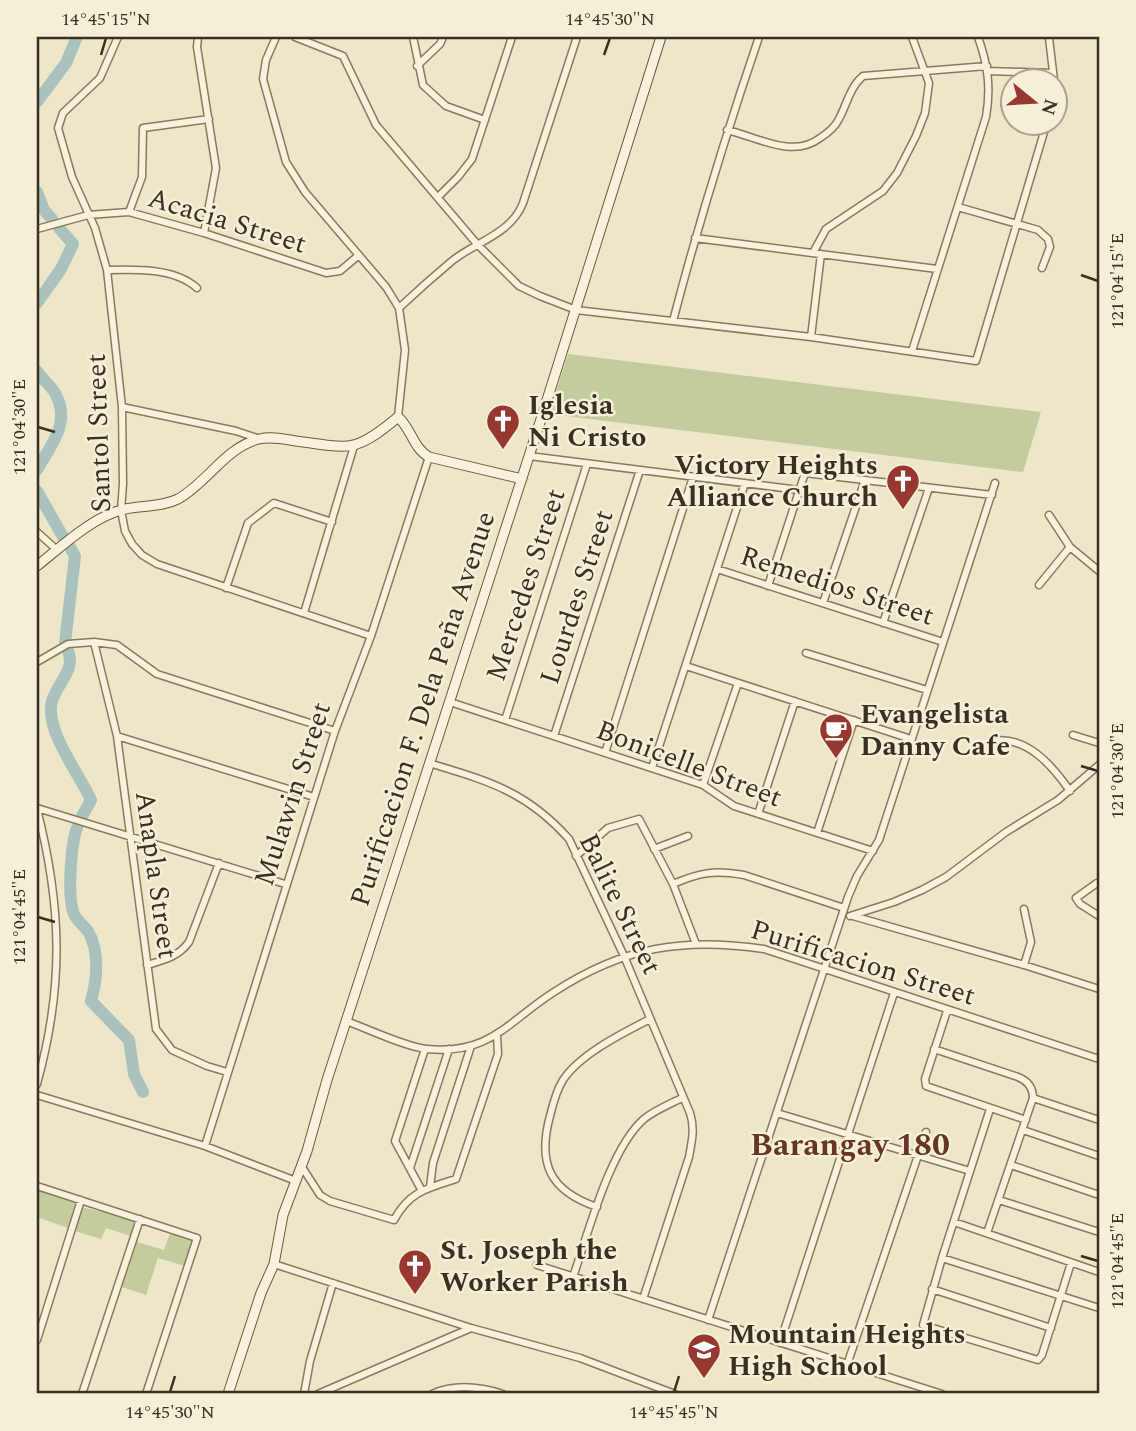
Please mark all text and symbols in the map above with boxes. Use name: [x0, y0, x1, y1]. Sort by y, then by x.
text: 14°45'15"N: [61, 6, 151, 33]
text: 14°45'30"N: [565, 6, 655, 33]
north arrow: [1000, 66, 1070, 136]
text: N: [1033, 95, 1065, 119]
street label: Acacia Street: [142, 176, 312, 266]
text: 121°04'15"E: [1104, 233, 1131, 329]
street label: Santol Street: [75, 353, 123, 513]
text: 121°04'30"E: [6, 379, 33, 475]
place label: Iglesia Ni Cristo: [528, 384, 646, 459]
church icon: Iglesia Ni Cristo: [484, 402, 522, 451]
place label: Victory Heights Alliance Church: [667, 444, 878, 519]
church icon: Victory Heights Alliance Church: [884, 462, 922, 511]
street label: Mercedes Street: [475, 483, 577, 687]
street label: Lourdes Street: [529, 504, 626, 690]
street label: Purificacion F. Dela Peña Avenue: [339, 506, 507, 912]
street label: Remedios Street: [734, 534, 940, 638]
place label: Evangelista Danny Cafe: [860, 693, 1010, 768]
street label: Mulawin Street: [243, 696, 343, 892]
street label: Bonicelle Street: [590, 709, 788, 819]
cafe icon: Evangelista Danny Cafe: [817, 711, 855, 760]
text: 121°04'30"E: [1104, 723, 1131, 819]
street label: Anapla Street: [123, 788, 189, 962]
street label: Balite Street: [567, 826, 673, 982]
text: 121°04'45"E: [6, 869, 33, 965]
street label: Purificacion Street: [745, 908, 981, 1018]
district label: Barangay 180: [750, 1121, 950, 1170]
text: 121°04'45"E: [1104, 1213, 1131, 1309]
place label: St. Joseph the Worker Parish: [440, 1229, 629, 1304]
church icon: St. Joseph the Worker Parish: [396, 1247, 434, 1296]
place label: Mountain Heights High School: [728, 1313, 966, 1388]
school or university icon: Mountain Heights High School: [685, 1331, 723, 1380]
text: 14°45'30"N: [125, 1399, 215, 1426]
text: 14°45'45"N: [629, 1399, 719, 1426]

